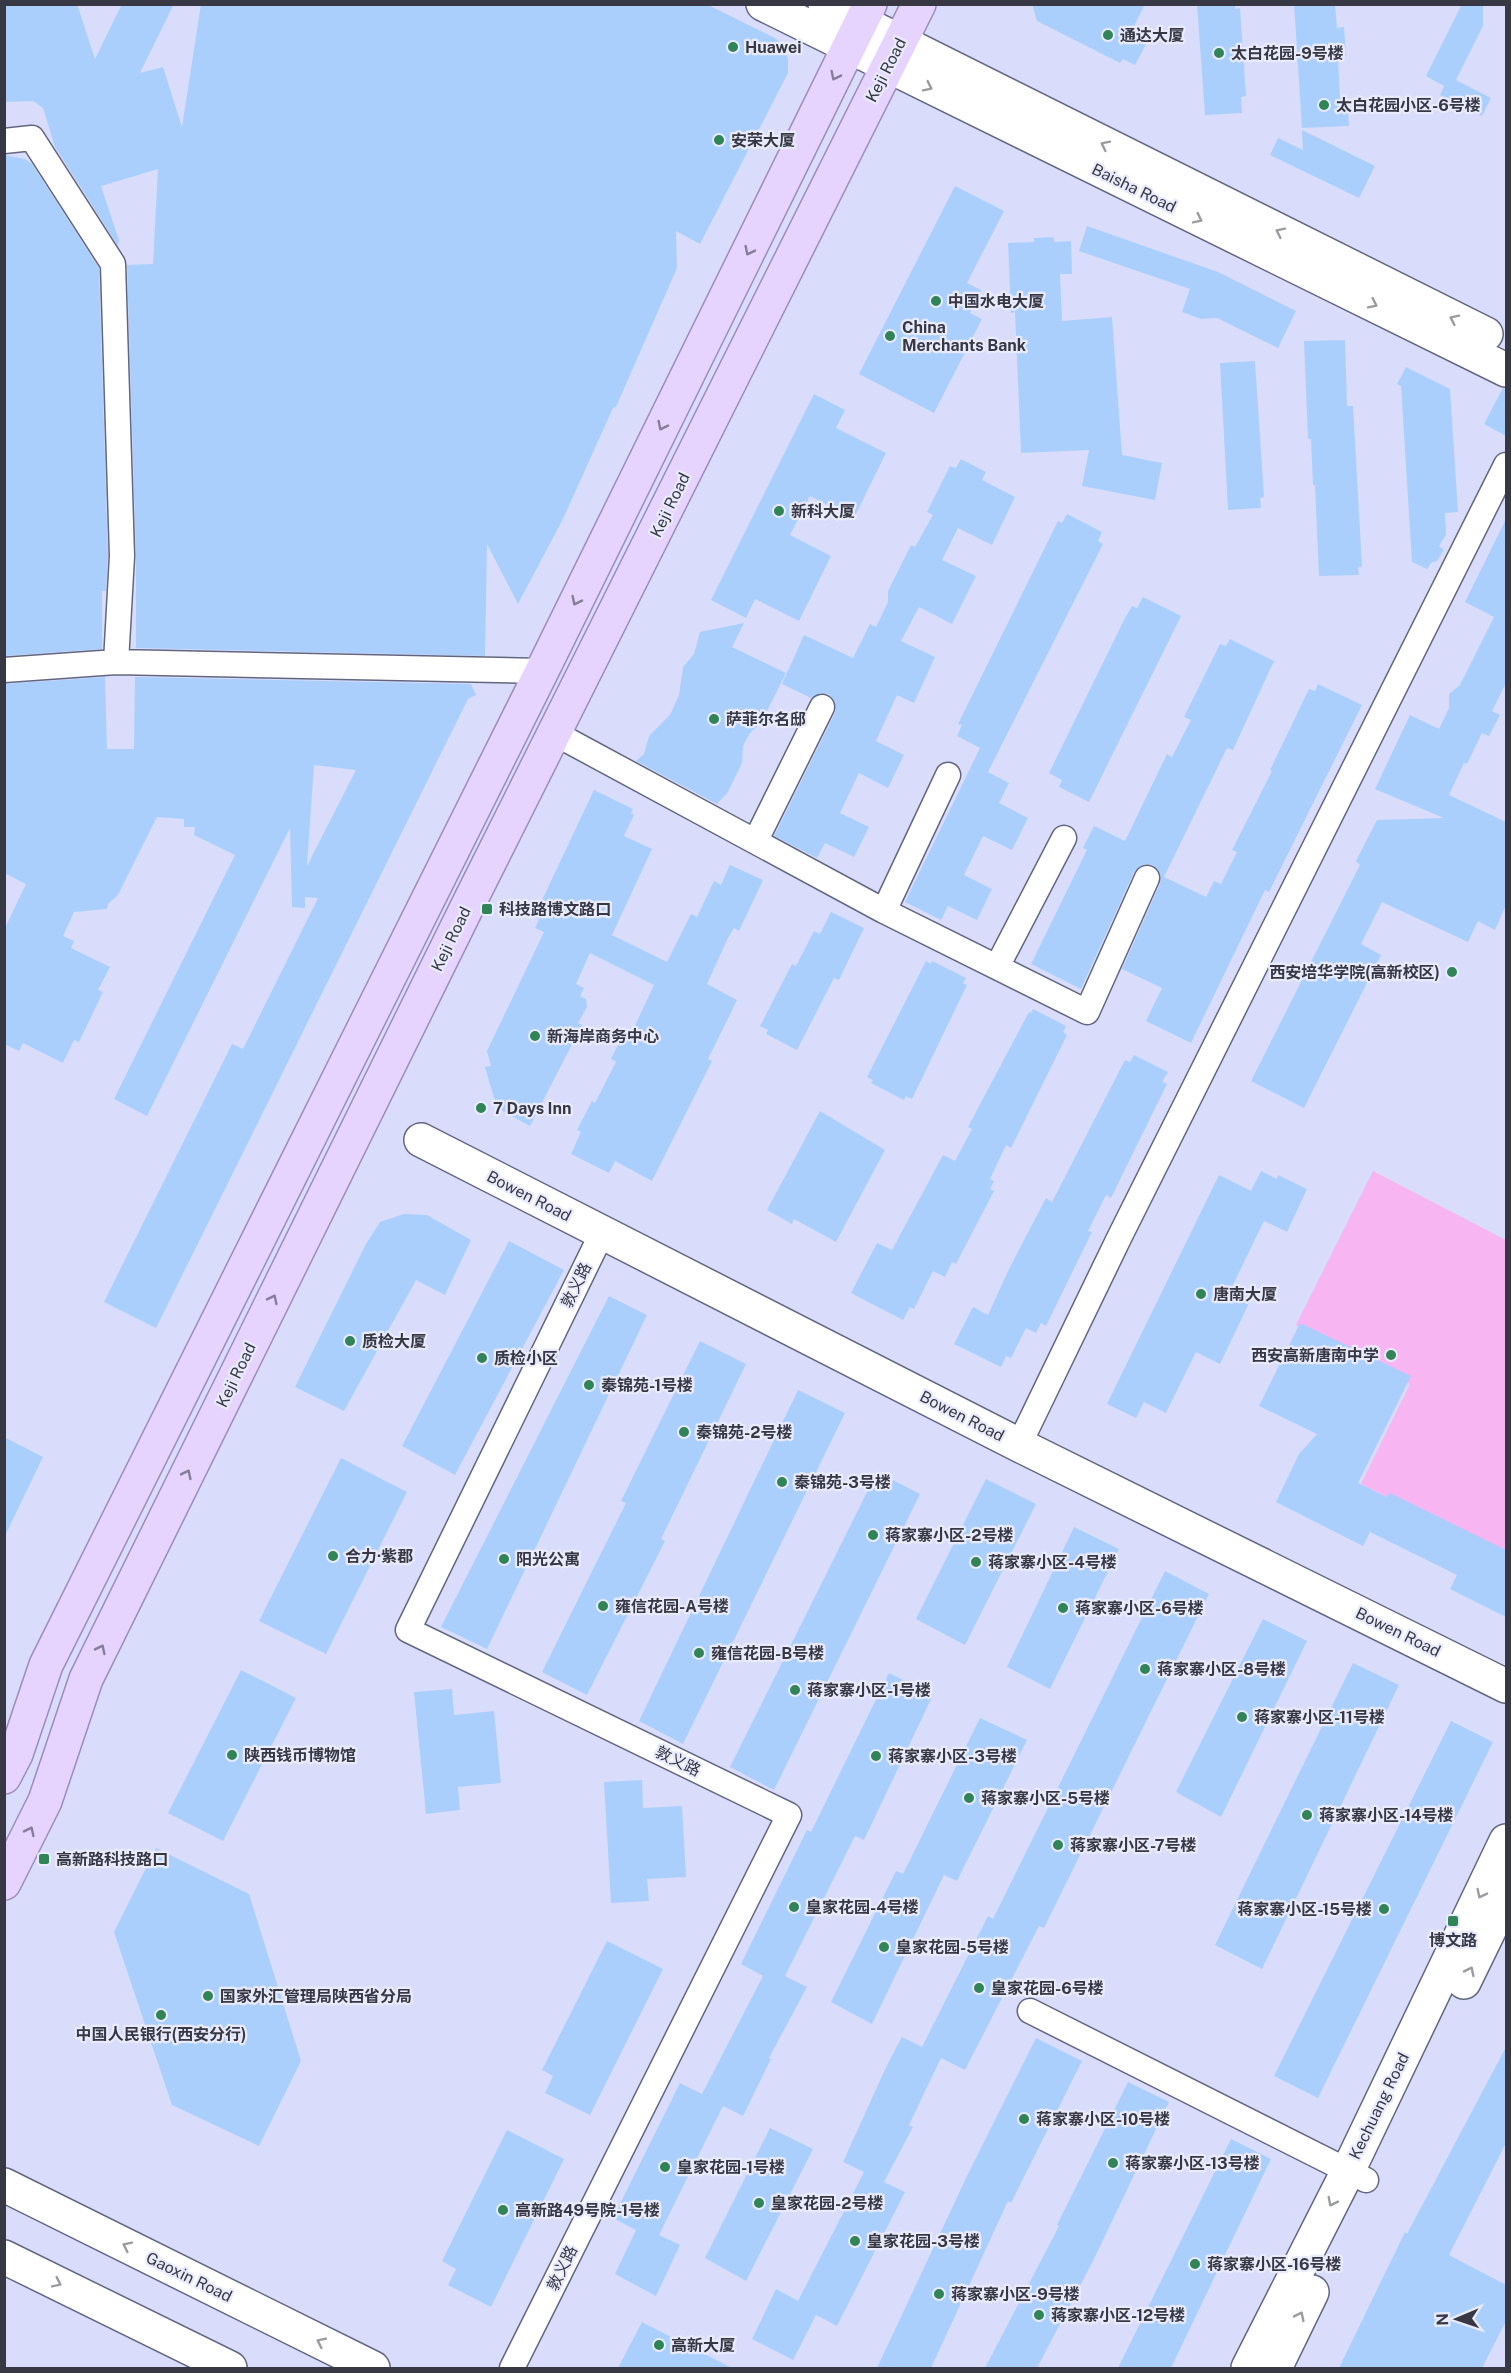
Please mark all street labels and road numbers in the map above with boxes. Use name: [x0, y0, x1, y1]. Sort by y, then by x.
street label: Keji Road: [862, 35, 910, 105]
street label: Baisha Road: [1089, 159, 1179, 217]
street label: Keji Road: [646, 470, 694, 540]
street label: Keji Road: [427, 904, 475, 974]
street label: Bowen Road: [484, 1167, 574, 1225]
street label: 敦义路: [557, 1259, 595, 1311]
street label: Keji Road: [212, 1340, 260, 1410]
street label: Bowen Road: [917, 1387, 1007, 1445]
street label: Bowen Road: [1352, 1603, 1444, 1661]
street label: 敦义路: [652, 1742, 704, 1780]
street label: Kechuang Road: [1345, 2050, 1413, 2162]
street label: 敦义路: [543, 2242, 581, 2294]
street label: Gaoxin Road: [143, 2248, 235, 2306]

